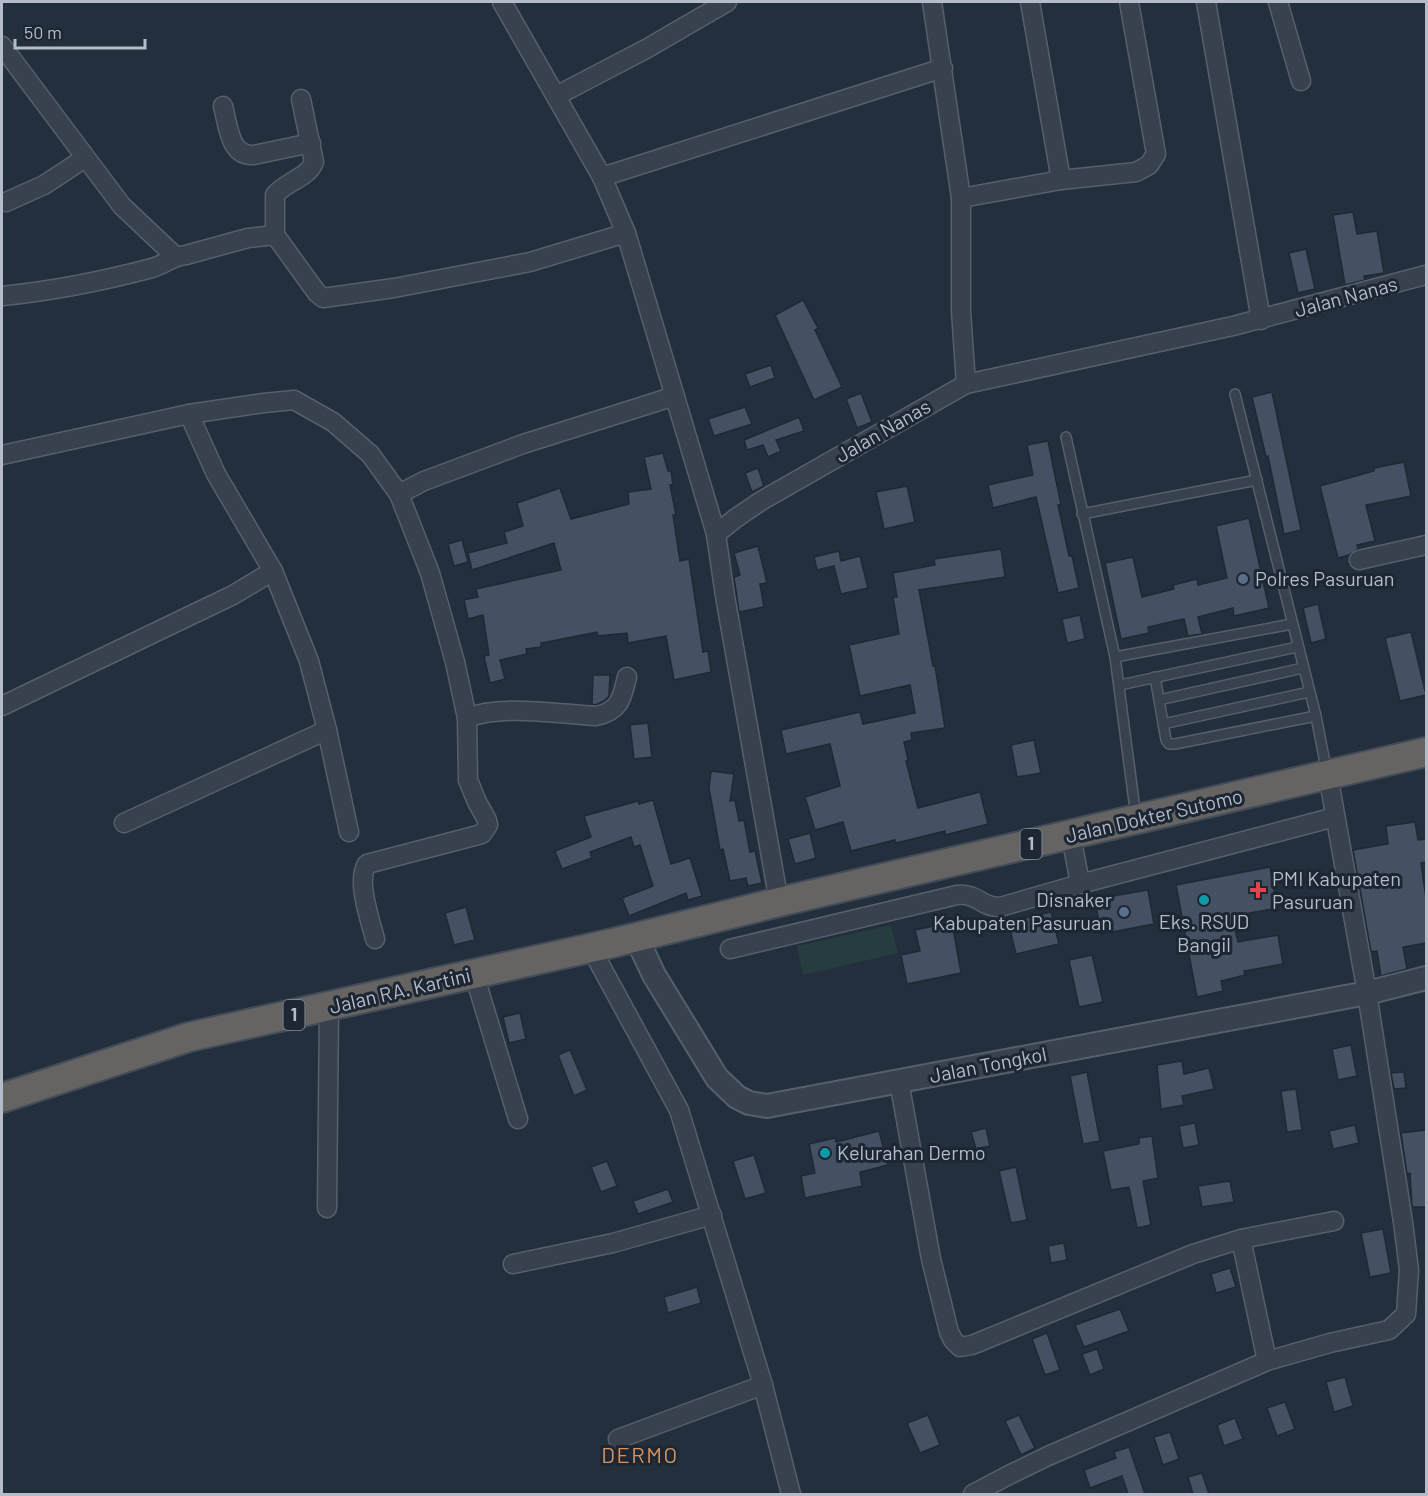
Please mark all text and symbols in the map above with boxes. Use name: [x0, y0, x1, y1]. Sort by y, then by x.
scale bar: [15, 12, 146, 50]
text: 50 m: [24, 21, 62, 43]
street label: Jalan Nanas: [1292, 271, 1400, 321]
street label: Jalan Nanas: [831, 393, 934, 467]
place label: Polres Pasuruan: [1255, 566, 1395, 590]
marker: Polres Pasuruan: [1236, 572, 1250, 586]
street label: Jalan Dokter Sutomo: [1063, 783, 1245, 847]
road number: 1: [1020, 829, 1042, 859]
place label: PMI Kabupaten Pasuruan: [1272, 866, 1401, 913]
marker: PMI Kabupaten Pasuruan: [1249, 881, 1267, 899]
place label: Disnaker Kabupaten Pasuruan: [933, 887, 1112, 934]
marker: Eks. RSUD Bangil: [1197, 893, 1211, 907]
marker: Disnaker Kabupaten Pasuruan: [1117, 905, 1131, 919]
place label: Eks. RSUD Bangil: [1159, 909, 1249, 956]
street label: Jalan RA. Kartini: [327, 962, 473, 1018]
road number: 1: [284, 1000, 304, 1030]
street label: Jalan Tongkol: [927, 1041, 1048, 1087]
place label: Kelurahan Dermo: [837, 1140, 986, 1164]
marker: Kelurahan Dermo: [818, 1146, 832, 1160]
district label: DERMO: [601, 1441, 679, 1467]

